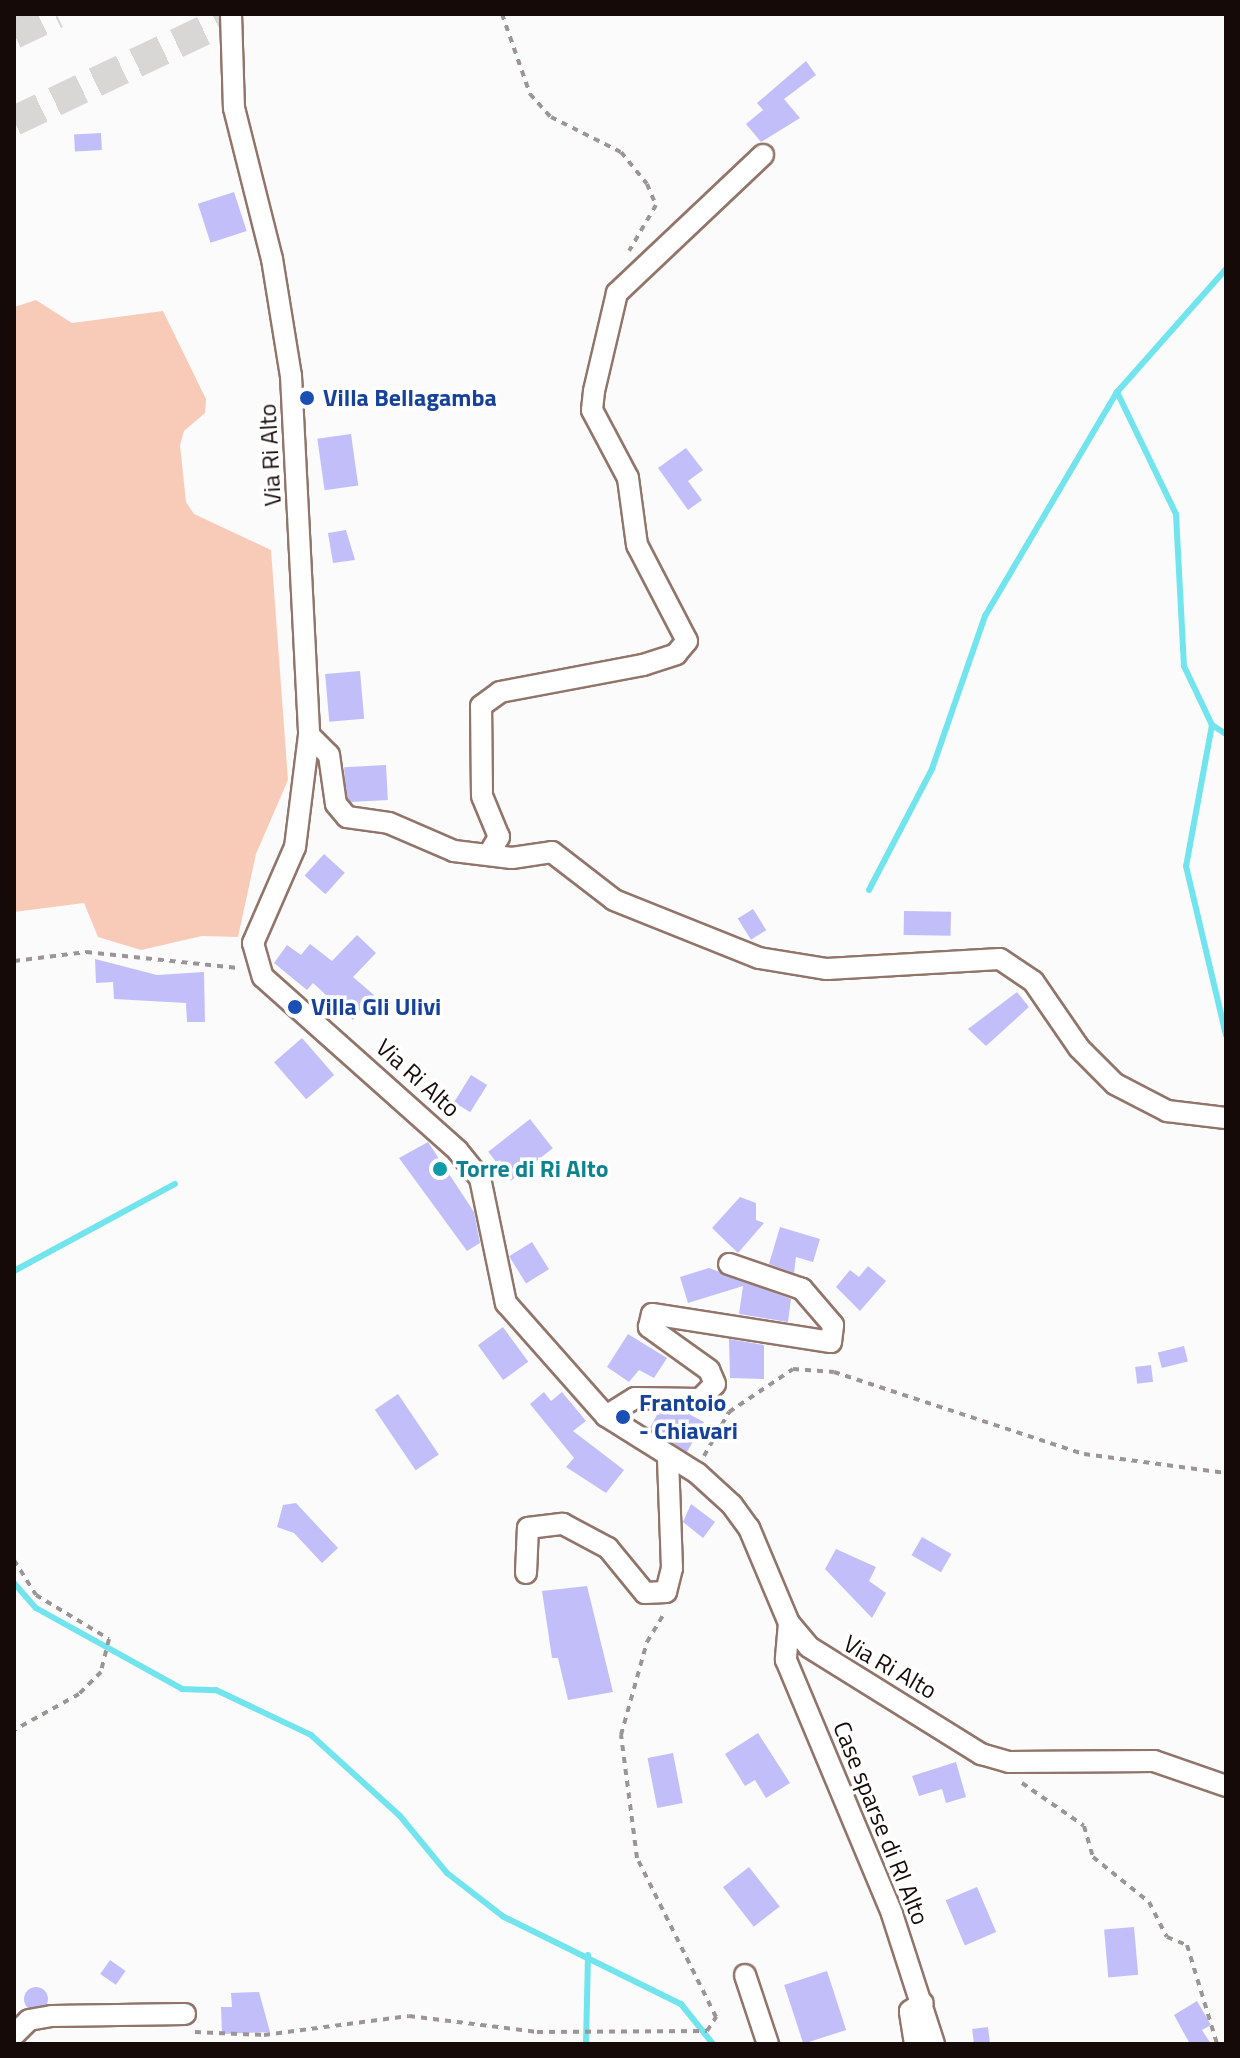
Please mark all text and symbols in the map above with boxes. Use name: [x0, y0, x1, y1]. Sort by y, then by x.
place label: Villa Bellagamba: [323, 384, 497, 412]
marker: Villa Bellagamba: [298, 389, 316, 407]
street label: Via Ri Alto: [253, 403, 287, 507]
place label: Villa Gli Ulivi: [311, 993, 441, 1021]
marker: Villa Gli Ulivi: [286, 998, 304, 1016]
street label: Via Ri Alto: [370, 1033, 466, 1123]
place label: Torre di Ri Alto: [456, 1155, 609, 1183]
marker: Torre di Ri Alto: [431, 1160, 449, 1178]
place label: Frantoio - Chiavari: [639, 1389, 738, 1445]
marker: Frantoio - Chiavari: [614, 1408, 632, 1426]
street label: Via Ri Alto: [838, 1629, 942, 1705]
street label: Case sparse di RI Alto: [827, 1717, 935, 1929]

